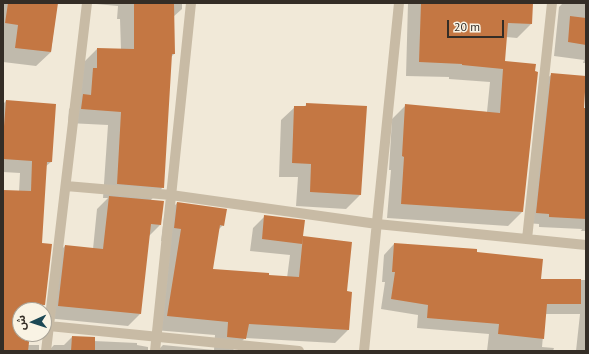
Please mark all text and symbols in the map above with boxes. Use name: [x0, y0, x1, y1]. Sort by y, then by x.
scale bar: [449, 12, 506, 38]
text: 20 m: [454, 19, 480, 34]
north arrow: [12, 302, 52, 342]
text: ش: [14, 315, 28, 330]

